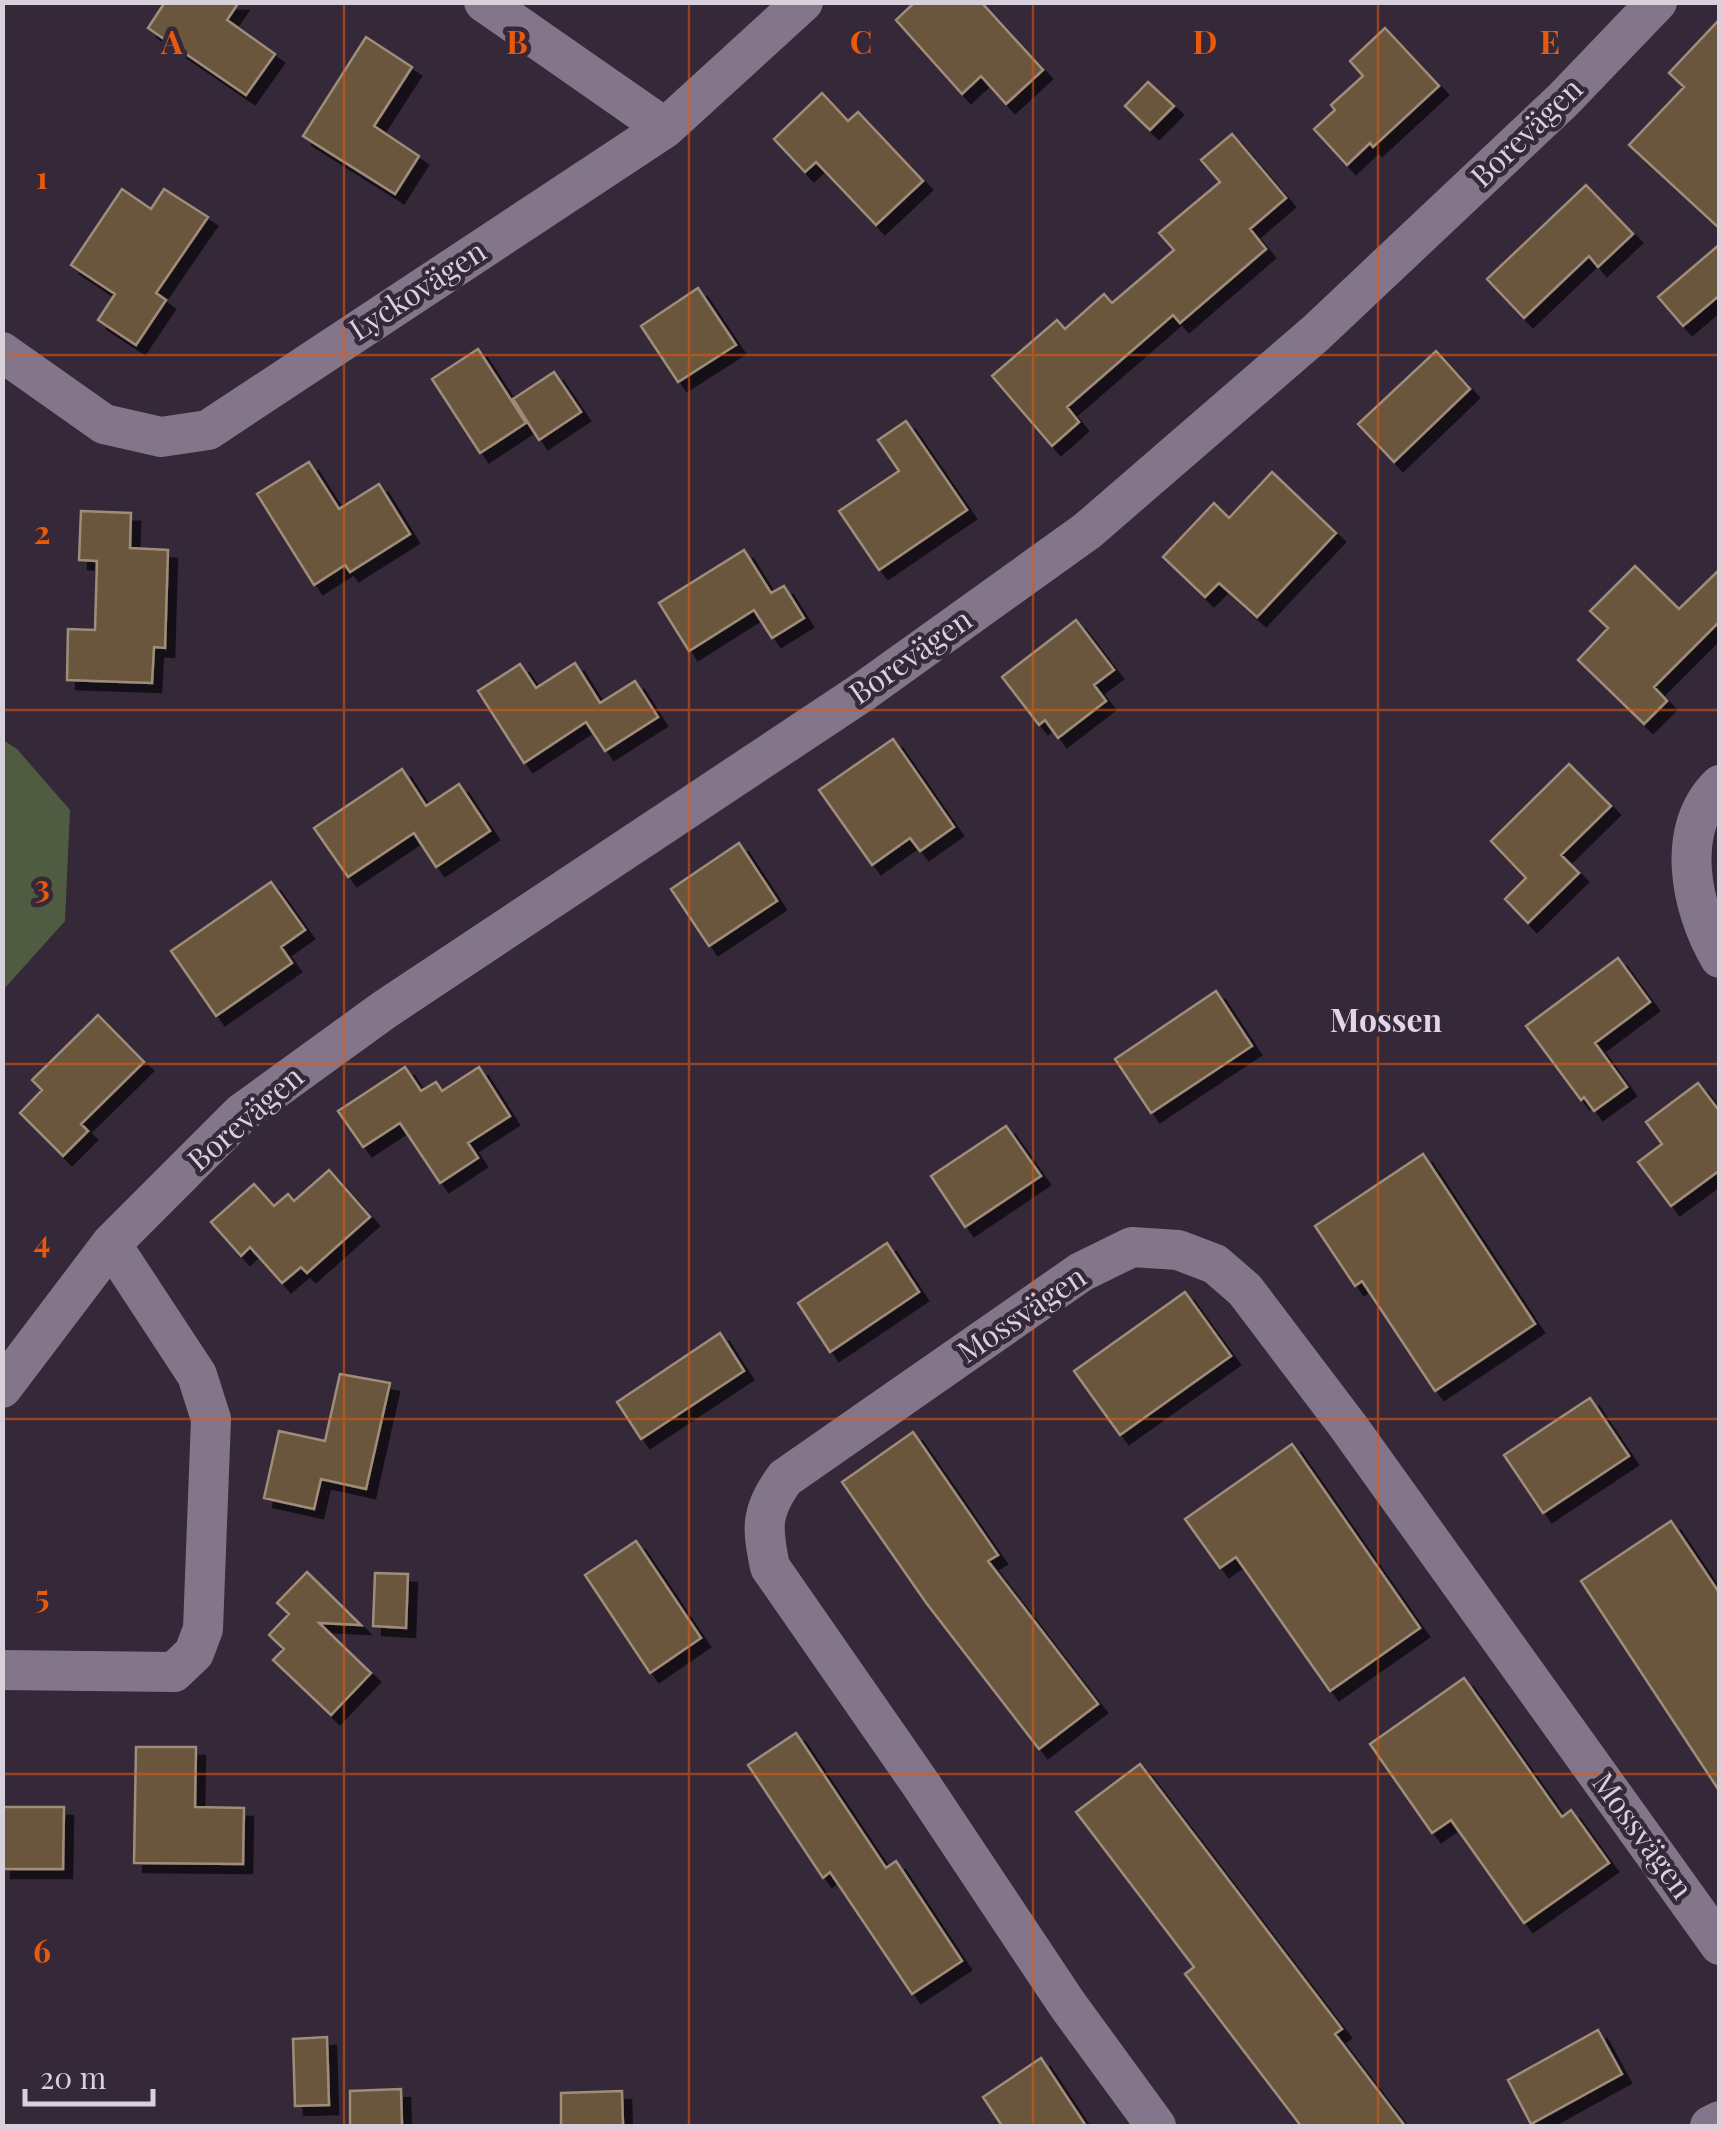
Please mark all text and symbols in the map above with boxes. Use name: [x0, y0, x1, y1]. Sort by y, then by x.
text: A: [160, 19, 183, 62]
text: B: [506, 19, 528, 62]
text: C: [850, 19, 872, 62]
text: D: [1193, 19, 1217, 62]
text: E: [1540, 19, 1560, 62]
street label: Borevägen: [1461, 68, 1590, 195]
text: 1: [36, 154, 48, 197]
street label: Lyckovägen: [341, 230, 493, 348]
text: 2: [34, 509, 50, 552]
street label: Borevägen: [841, 598, 979, 712]
text: 3: [34, 863, 50, 906]
district label: Mossen: [1330, 997, 1442, 1040]
street label: Borevägen: [178, 1056, 311, 1179]
text: 4: [34, 1218, 50, 1261]
street label: Mossvägen: [949, 1256, 1093, 1371]
text: 5: [35, 1573, 49, 1616]
street label: Mossvägen: [1584, 1764, 1703, 1906]
text: 6: [33, 1928, 51, 1971]
scale bar: [25, 2044, 152, 2106]
text: 20 m: [40, 2057, 107, 2097]

